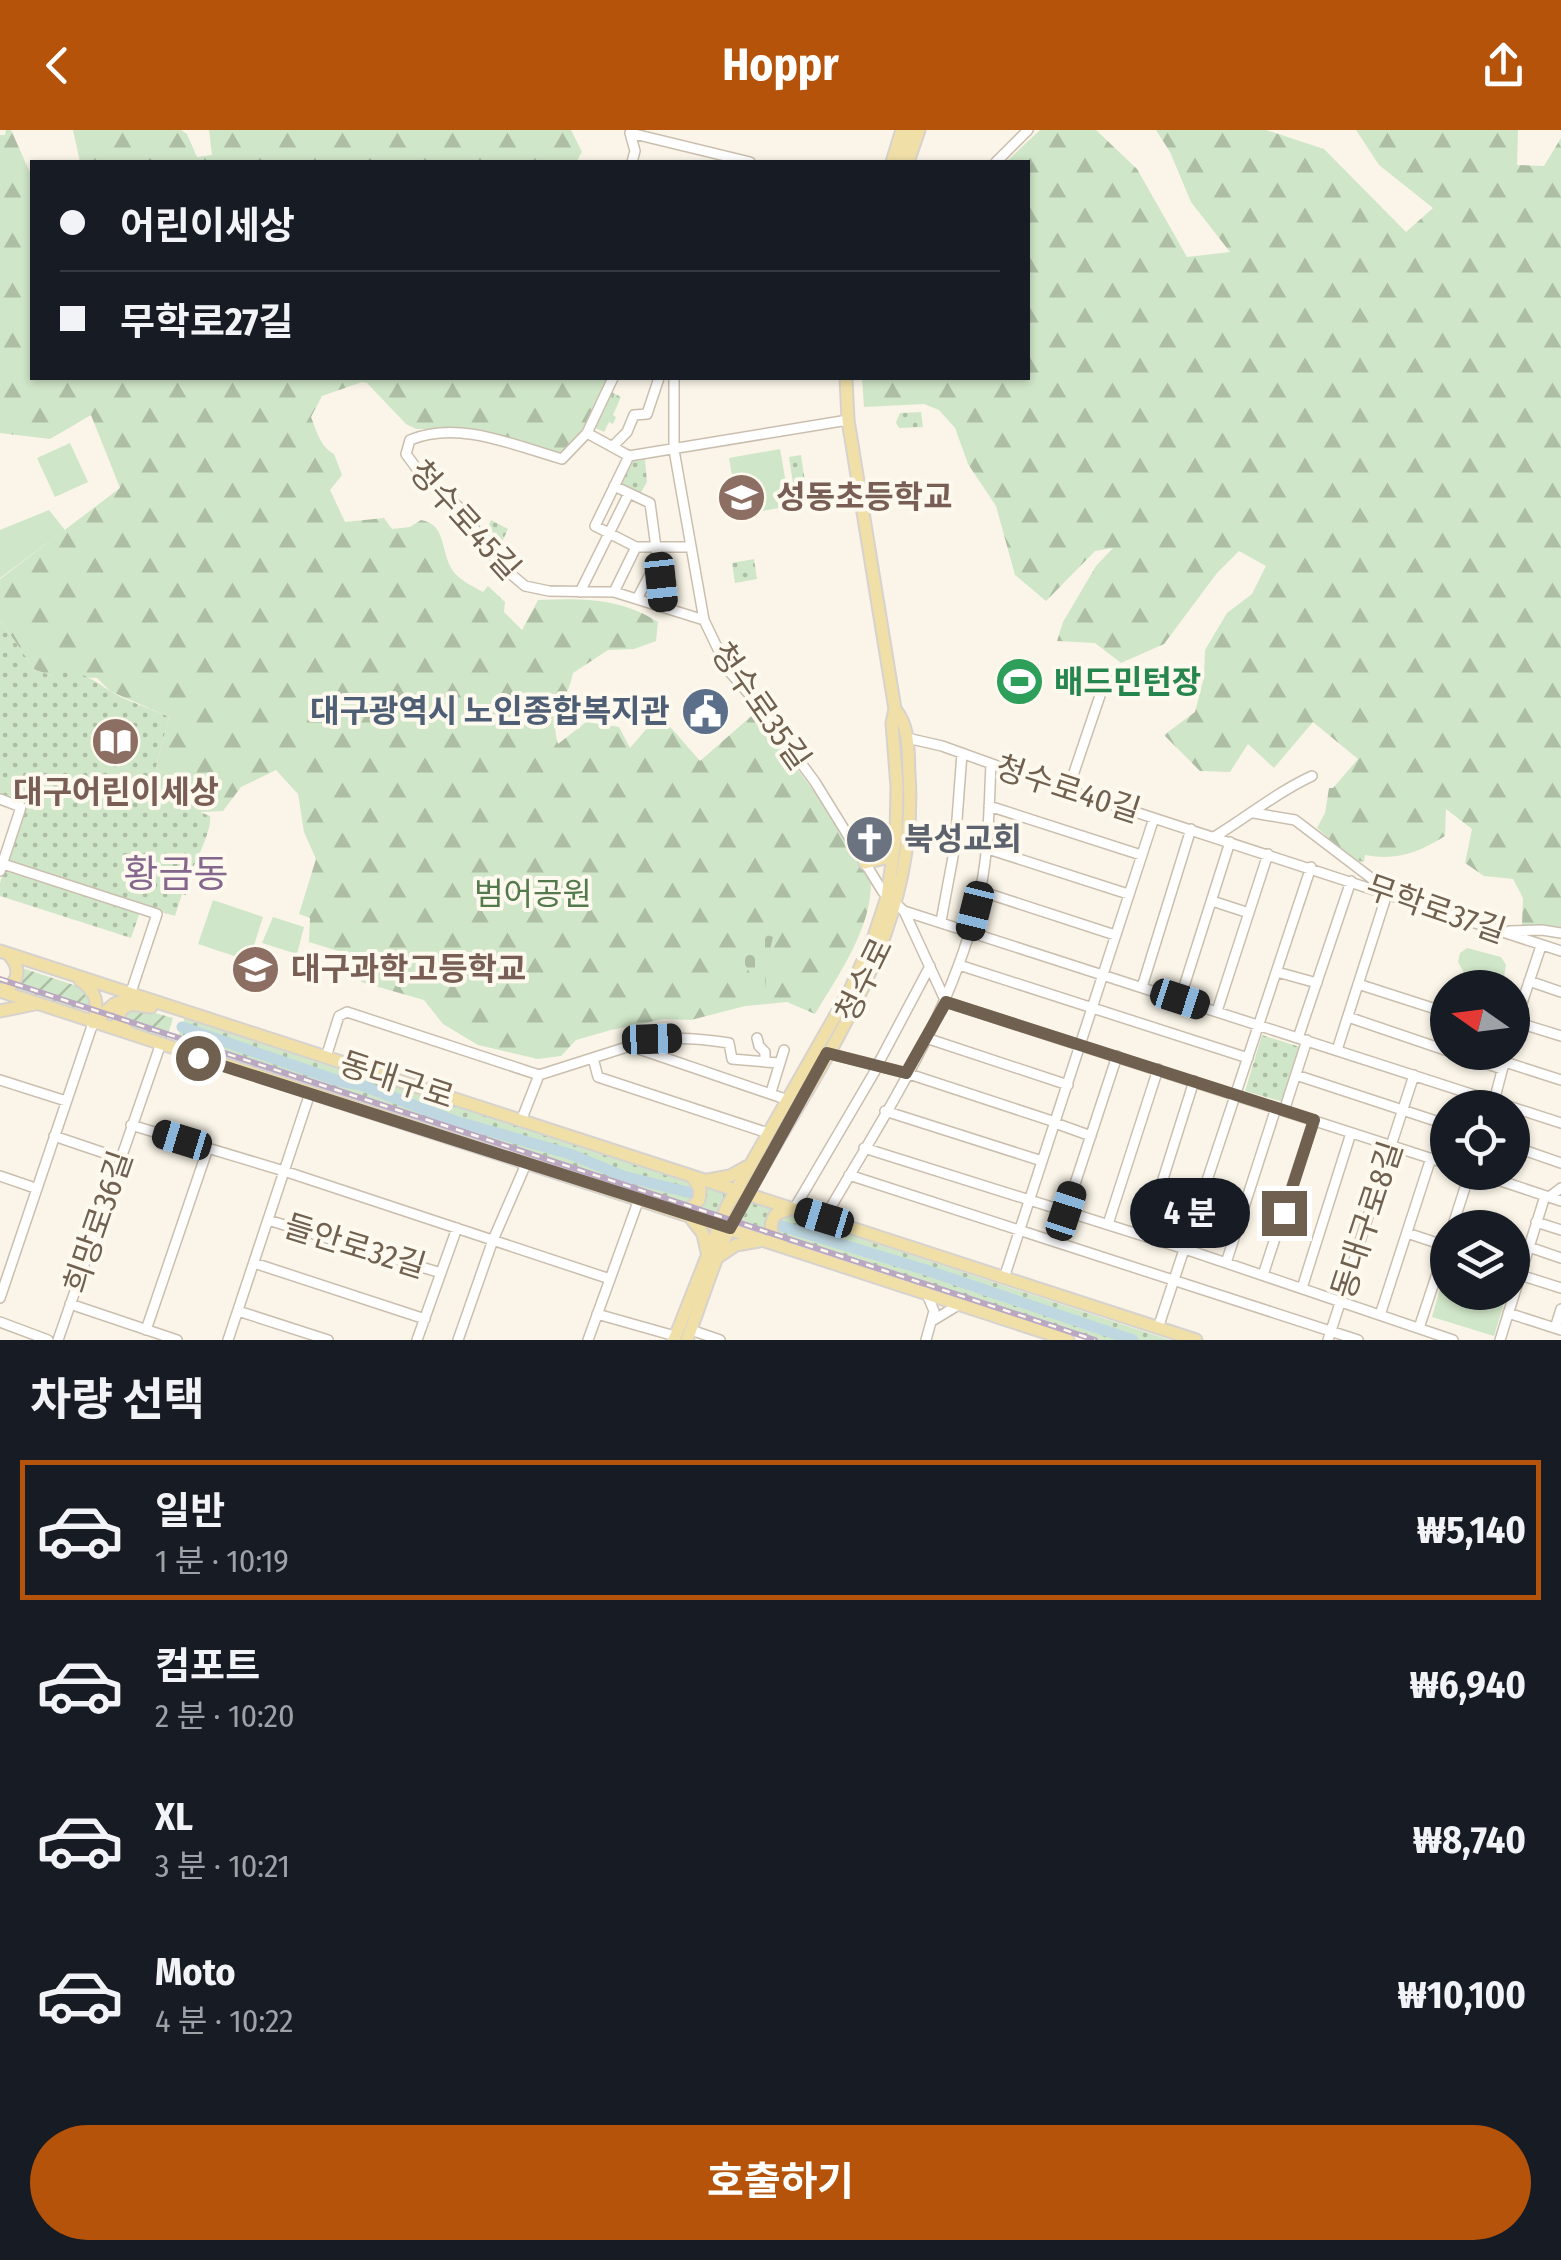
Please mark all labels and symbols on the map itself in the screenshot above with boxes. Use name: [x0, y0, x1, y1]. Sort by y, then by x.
street label: 청수로45길: [401, 452, 529, 588]
school or university icon: 성동초등학교: [715, 471, 767, 523]
place label: 성동초등학교: [776, 478, 953, 516]
car: [643, 551, 679, 613]
street label: 청수로35길: [703, 635, 819, 777]
sports icon: 배드민턴장: [993, 656, 1045, 708]
place label: 배드민턴장: [1054, 663, 1201, 701]
public building icon: 대구광역시 노인종합복지관: [679, 685, 731, 737]
place label: 대구광역시 노인종합복지관: [310, 692, 670, 730]
library icon: 대구어린이세상: [90, 716, 142, 768]
street label: 청수로40길: [991, 748, 1145, 830]
place label: 대구어린이세상: [13, 773, 219, 811]
church icon: 북성교회: [843, 813, 895, 865]
place label: 북성교회: [904, 820, 1022, 858]
district label: 황금동: [124, 851, 228, 897]
street label: 무학로37길: [1361, 867, 1511, 951]
park label: 범어공원: [474, 875, 592, 913]
car: [953, 878, 997, 944]
street label: 청수로: [828, 932, 900, 1028]
school or university icon: 대구과학고등학교: [230, 943, 282, 995]
place label: 대구과학고등학교: [291, 950, 527, 988]
north arrow: [1430, 970, 1530, 1070]
car: [1147, 975, 1213, 1023]
car: [621, 1023, 683, 1055]
route start: [176, 1036, 221, 1081]
street label: 동대구로: [335, 1044, 459, 1116]
car: [149, 1117, 215, 1163]
street label: 동대구로8길: [1324, 1137, 1410, 1303]
street label: 희망로36길: [56, 1146, 140, 1298]
car: [1042, 1178, 1090, 1244]
callout: 4 분: [1129, 1178, 1249, 1248]
route end: [1262, 1191, 1307, 1236]
car: [791, 1195, 857, 1241]
street label: 들안로32길: [280, 1206, 430, 1286]

